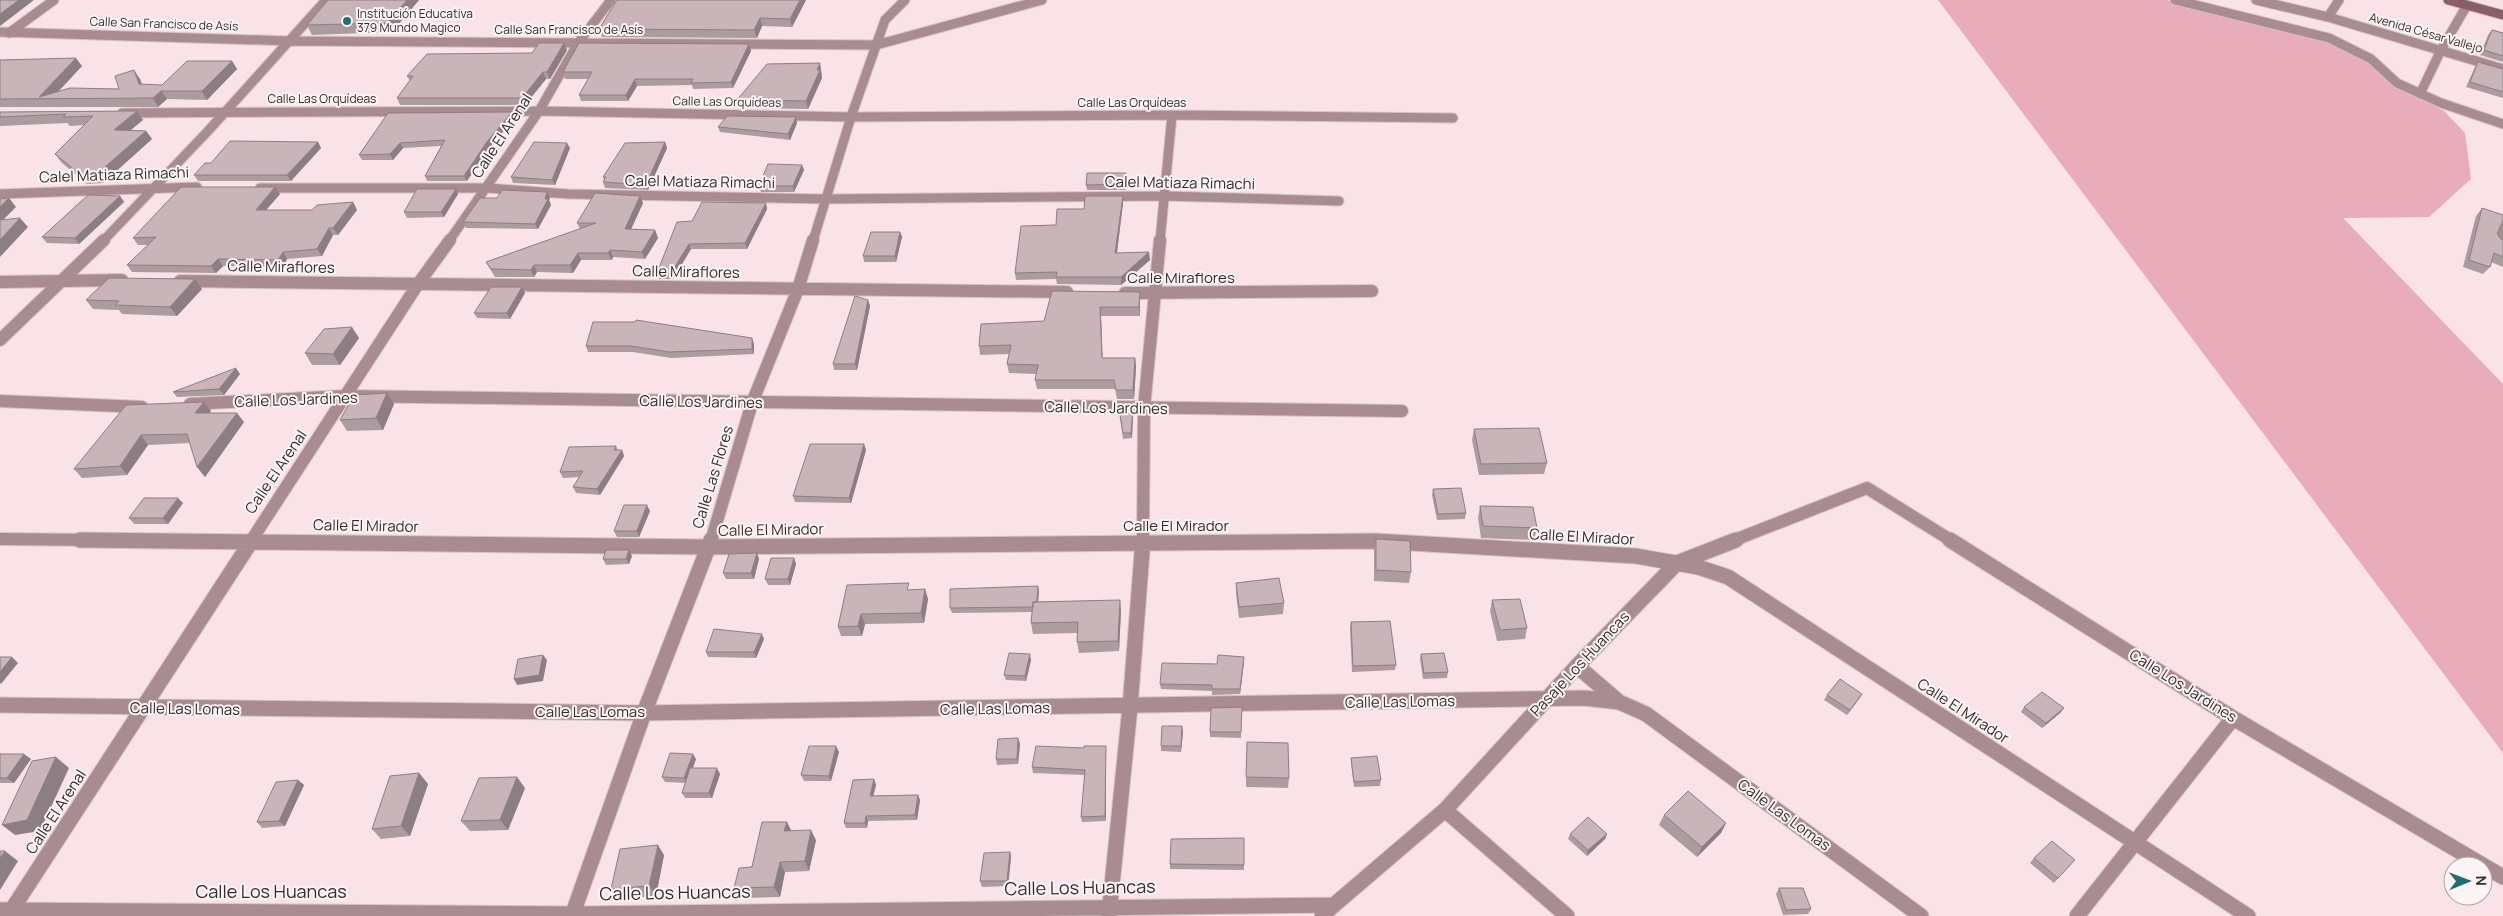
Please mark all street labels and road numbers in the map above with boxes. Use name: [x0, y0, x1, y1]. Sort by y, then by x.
street label: Avenida César Vallejo: [2367, 8, 2485, 57]
street label: Calle San Francisco de Asís: [89, 12, 239, 35]
street label: Calle San Francisco de Asís: [495, 21, 643, 38]
street label: Calle El Arenal: [466, 89, 537, 182]
street label: Calle Las Orquídeas: [268, 90, 376, 107]
street label: Calle Las Orquídeas: [672, 92, 782, 111]
street label: Calle Las Orquídeas: [1078, 94, 1186, 111]
street label: Calel Matiaza Rimachi: [39, 161, 189, 188]
street label: Calel Matiaza Rimachi: [625, 170, 775, 193]
street label: Calel Matiaza Rimachi: [1105, 171, 1255, 194]
street label: Calle Miraflores: [227, 255, 335, 278]
street label: Calle Miraflores: [632, 260, 740, 283]
street label: Calle Miraflores: [1127, 267, 1235, 288]
street label: Calle Los Jardines: [234, 387, 358, 412]
street label: Calle Los Jardines: [639, 390, 763, 413]
street label: Calle Los Jardines: [1044, 396, 1168, 419]
street label: Calle Las Flores: [687, 423, 738, 531]
street label: Calle El Arenal: [240, 426, 311, 518]
street label: Calle El Mirador: [313, 514, 420, 537]
street label: Calle El Mirador: [1123, 515, 1229, 536]
street label: Calle El Mirador: [718, 518, 825, 541]
street label: Calle El Mirador: [1529, 523, 1636, 550]
street label: Pasaje Los Huancas: [1525, 606, 1634, 721]
street label: Calle Los Jardines: [2125, 644, 2241, 727]
street label: Calle El Mirador: [1913, 673, 2014, 748]
street label: Calle Las Lomas: [1345, 690, 1455, 713]
street label: Calle Las Lomas: [130, 697, 240, 720]
street label: Calle Las Lomas: [940, 697, 1050, 720]
street label: Calle Las Lomas: [535, 701, 645, 722]
street label: Calle El Arenal: [20, 765, 91, 858]
street label: Calle Las Lomas: [1734, 774, 1835, 856]
street label: Calle Los Huancas: [1004, 874, 1156, 900]
street label: Calle Los Huancas: [195, 879, 347, 903]
street label: Calle Los Huancas: [599, 879, 751, 905]

